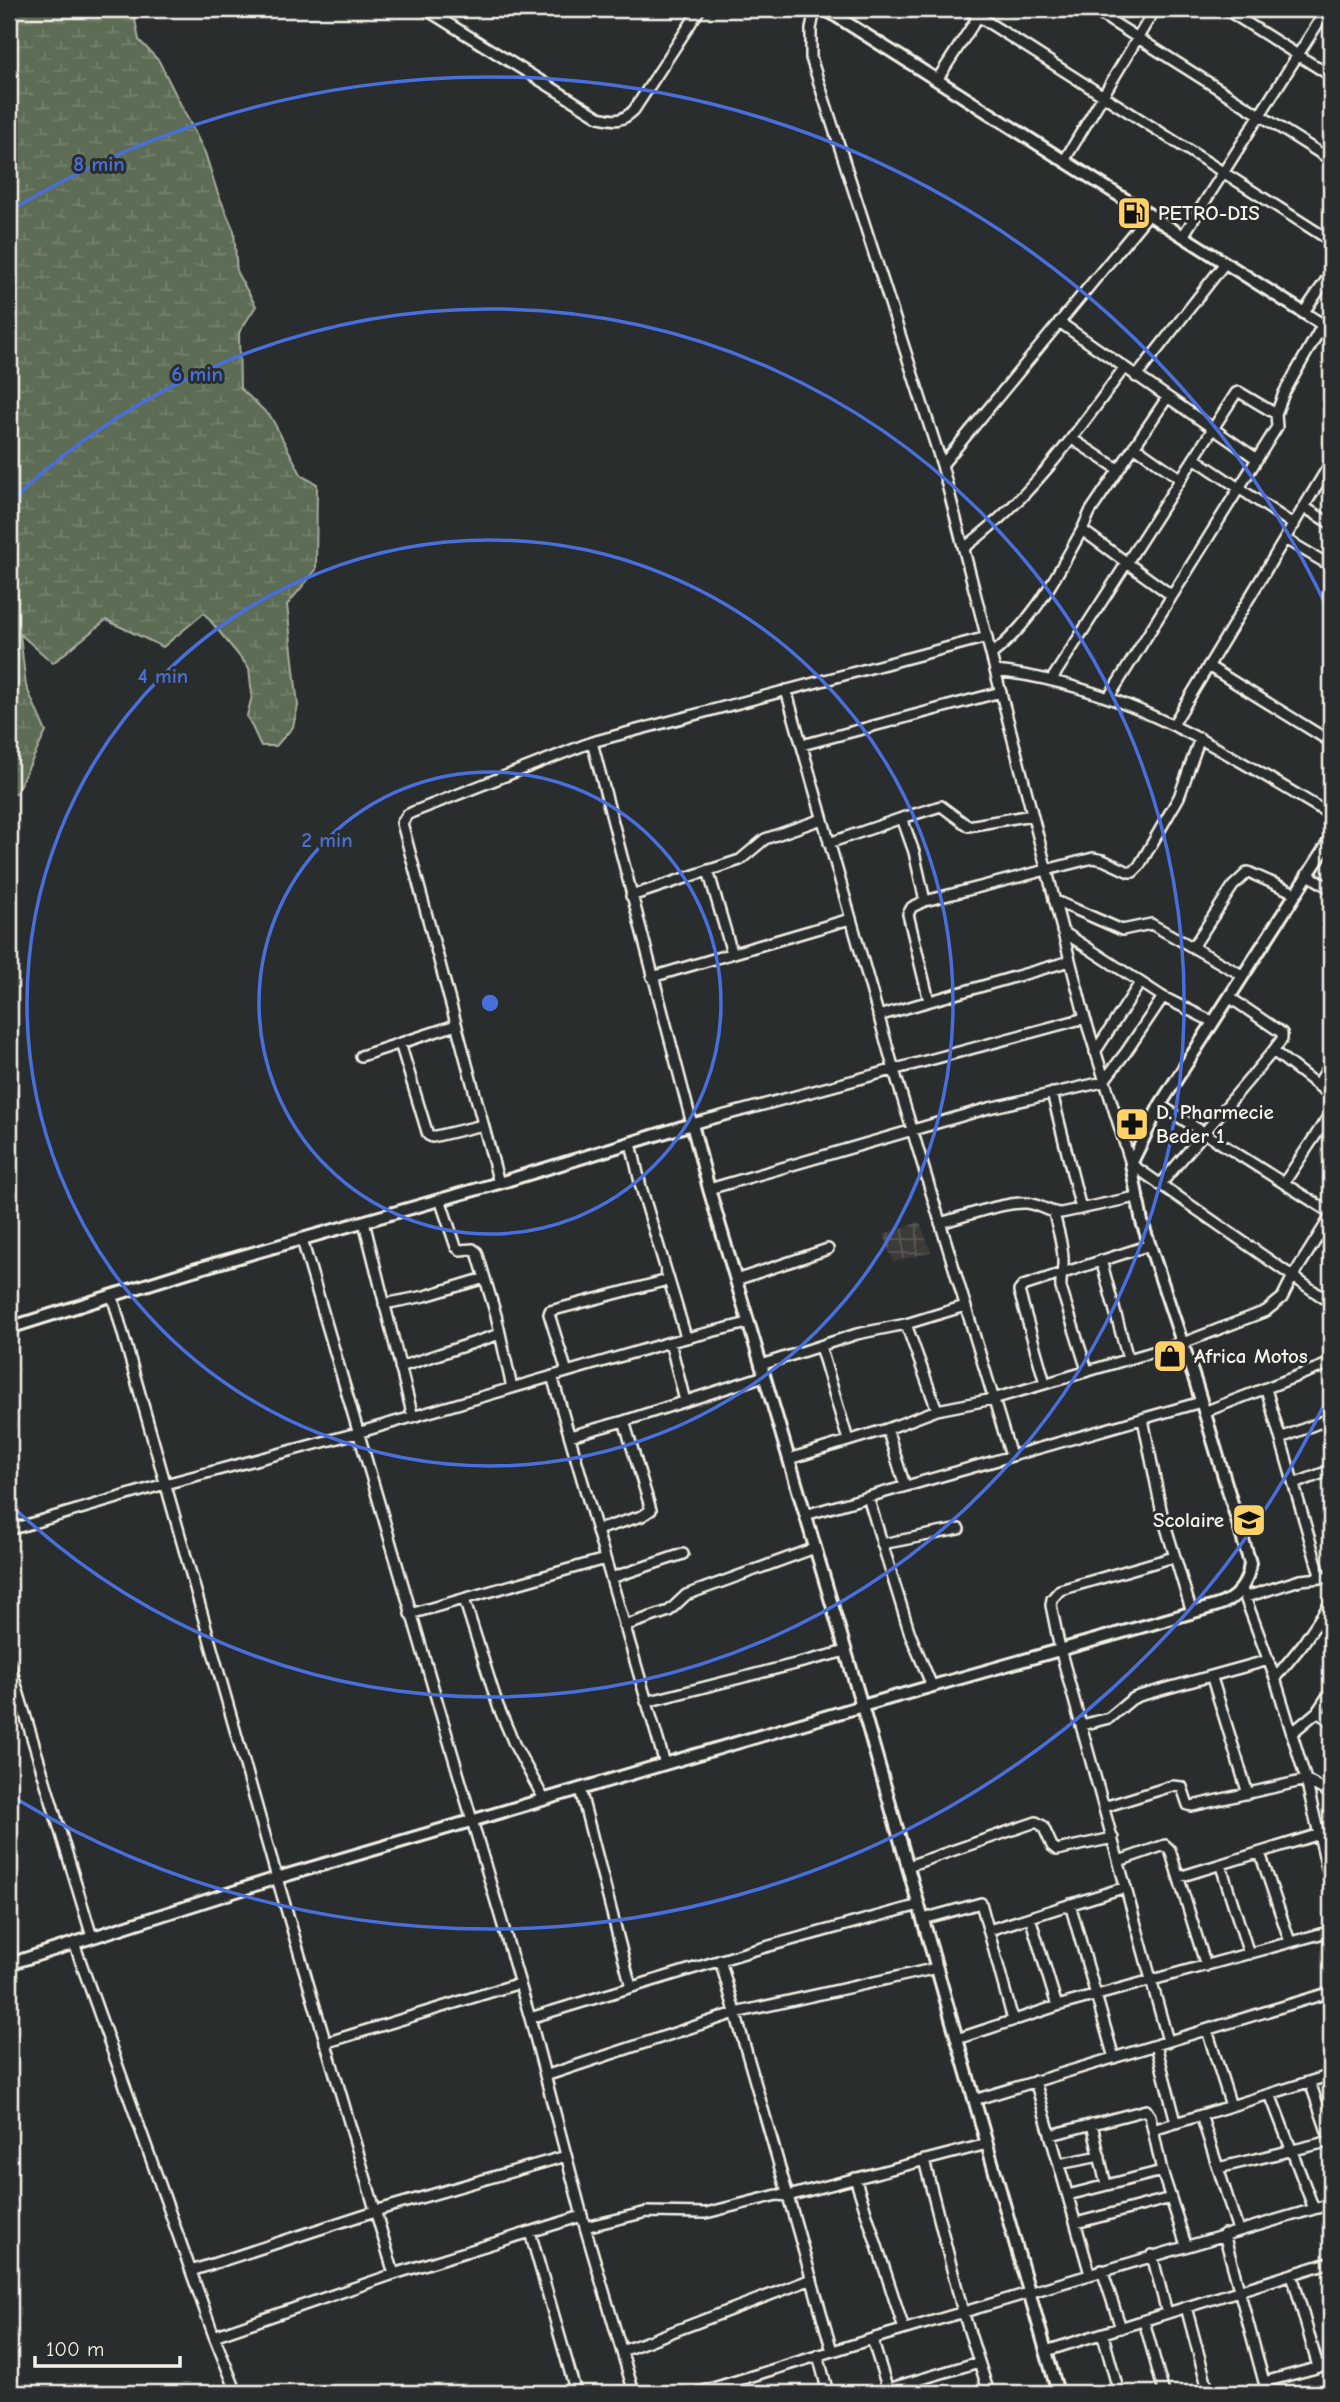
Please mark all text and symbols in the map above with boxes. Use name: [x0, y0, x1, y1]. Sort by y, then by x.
text: 8 min: [73, 152, 125, 176]
fuel station icon: PETRO-DIS: [1115, 194, 1153, 232]
place label: PETRO-DIS: [1158, 201, 1260, 225]
text: 6 min: [171, 362, 223, 386]
text: 4 min: [138, 664, 188, 688]
text: 2 min: [301, 828, 353, 852]
centre of rings: [478, 991, 502, 1015]
place label: D. Pharmecie Beder 1: [1156, 1100, 1274, 1148]
pharmacy icon: D. Pharmecie Beder 1: [1113, 1105, 1151, 1143]
shop icon: Africa Motos: [1151, 1337, 1189, 1375]
place label: Africa Motos: [1194, 1344, 1308, 1368]
school or university icon: Scolaire: [1230, 1501, 1268, 1539]
place label: Scolaire: [1153, 1508, 1224, 1532]
scale bar: [35, 2325, 180, 2369]
text: 100 m: [46, 2337, 104, 2361]

